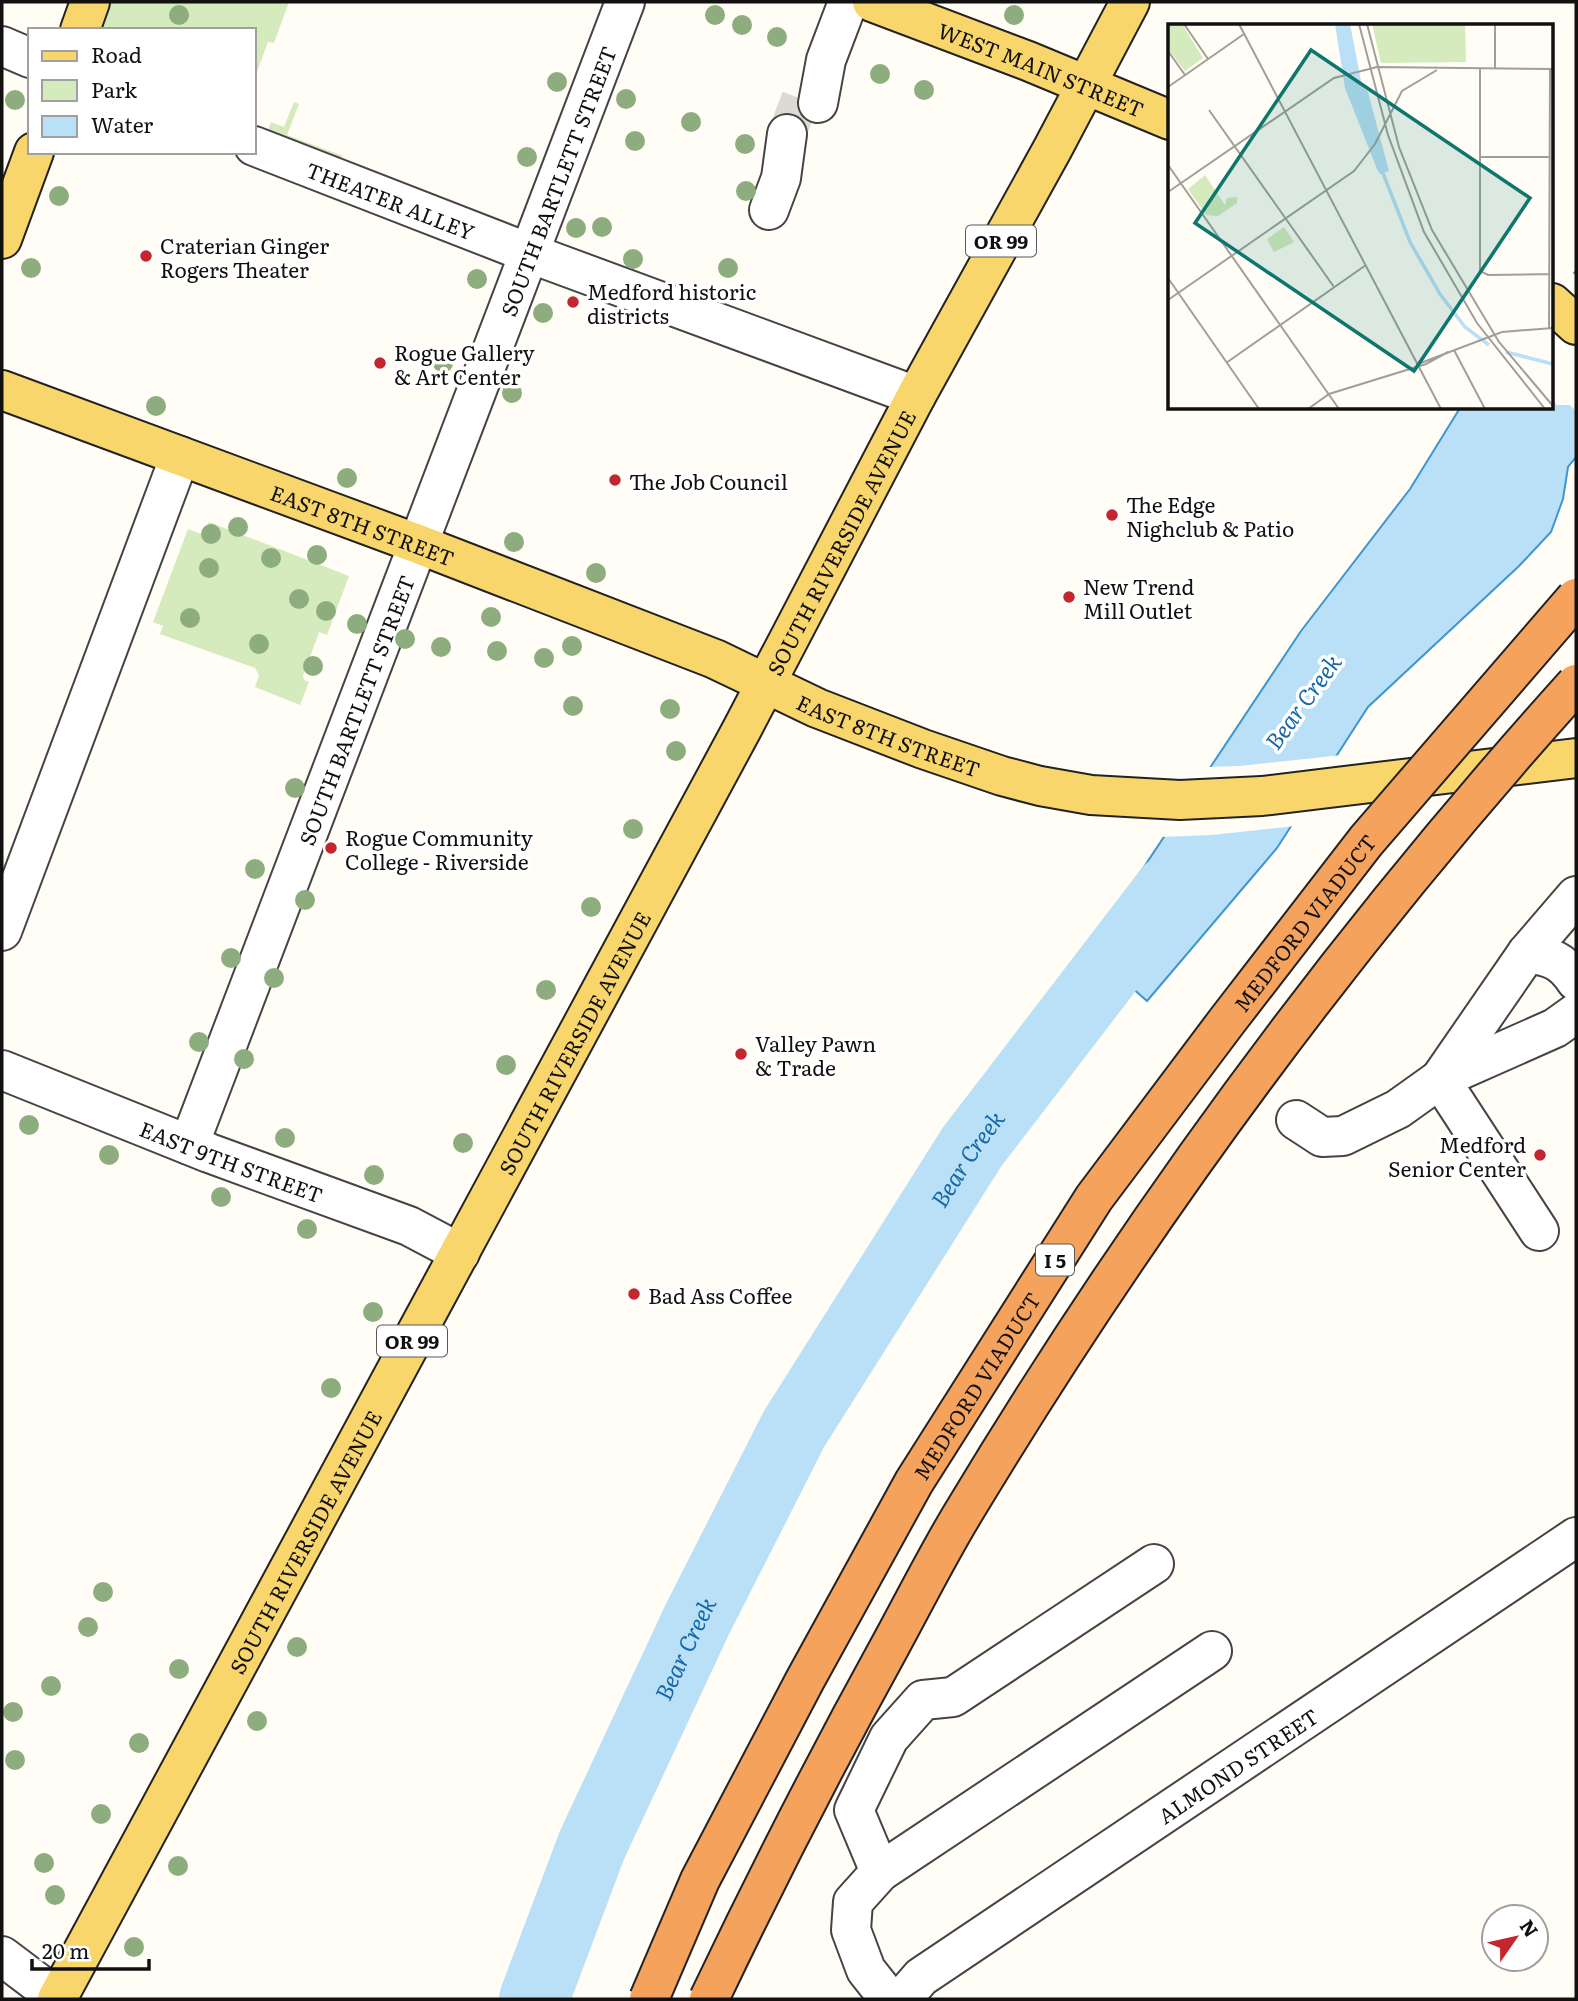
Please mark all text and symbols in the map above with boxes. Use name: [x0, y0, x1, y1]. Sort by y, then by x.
street label: WEST MAIN STREET: [934, 13, 1149, 123]
inset map: [1168, 24, 1554, 410]
legend: [28, 28, 256, 154]
text: Road: [91, 38, 142, 69]
street label: SOUTH BARTLETT STREET: [491, 41, 622, 320]
text: Park: [91, 73, 137, 104]
text: Water: [91, 108, 153, 139]
street label: THEATER ALLEY: [302, 153, 480, 246]
road number: OR 99: [966, 226, 1036, 256]
place label: Craterian Ginger Rogers Theater: [160, 229, 329, 284]
marker: Craterian Ginger Rogers Theater: [138, 248, 154, 264]
place label: Medford historic districts: [587, 275, 756, 330]
marker: Medford historic districts: [565, 294, 581, 310]
place label: Rogue Gallery & Art Center: [394, 336, 536, 391]
marker: Rogue Gallery & Art Center: [372, 355, 388, 371]
street label: SOUTH RIVERSIDE AVENUE: [758, 404, 922, 680]
place label: The Job Council: [629, 465, 788, 496]
marker: The Job Council: [607, 472, 623, 488]
street label: EAST 8TH STREET: [267, 475, 459, 572]
place label: The Edge Nighclub & Patio: [1126, 488, 1294, 543]
marker: The Edge Nighclub & Patio: [1104, 507, 1120, 523]
street label: SOUTH BARTLETT STREET: [289, 570, 421, 849]
place label: New Trend Mill Outlet: [1083, 570, 1195, 625]
marker: New Trend Mill Outlet: [1061, 589, 1077, 605]
water label: Bear Creek: [1256, 646, 1349, 756]
street label: EAST 8TH STREET: [792, 685, 985, 783]
place label: Rogue Community College - Riverside: [345, 821, 534, 876]
street label: MEDFORD VIADUCT: [1225, 827, 1382, 1017]
marker: Rogue Community College - Riverside: [323, 840, 339, 856]
street label: SOUTH RIVERSIDE AVENUE: [489, 905, 657, 1180]
place label: Valley Pawn & Trade: [755, 1027, 876, 1082]
marker: Valley Pawn & Trade: [733, 1046, 749, 1062]
water label: Bear Creek: [921, 1102, 1012, 1214]
street label: EAST 9TH STREET: [136, 1112, 328, 1209]
place label: Medford Senior Center: [1388, 1128, 1526, 1183]
marker: Medford Senior Center: [1532, 1147, 1548, 1163]
road number: I 5: [1036, 1244, 1074, 1276]
place label: Bad Ass Coffee: [648, 1279, 792, 1310]
street label: MEDFORD VIADUCT: [904, 1285, 1047, 1485]
marker: Bad Ass Coffee: [626, 1286, 642, 1302]
road number: OR 99: [377, 1326, 447, 1357]
street label: SOUTH RIVERSIDE AVENUE: [220, 1404, 388, 1679]
water label: Bear Creek: [645, 1590, 723, 1705]
street label: ALMOND STREET: [1151, 1699, 1324, 1830]
north arrow: [1480, 1903, 1550, 1973]
text: N: [1514, 1913, 1546, 1942]
scale bar: [32, 1927, 149, 1971]
text: 20 m: [42, 1934, 89, 1965]

